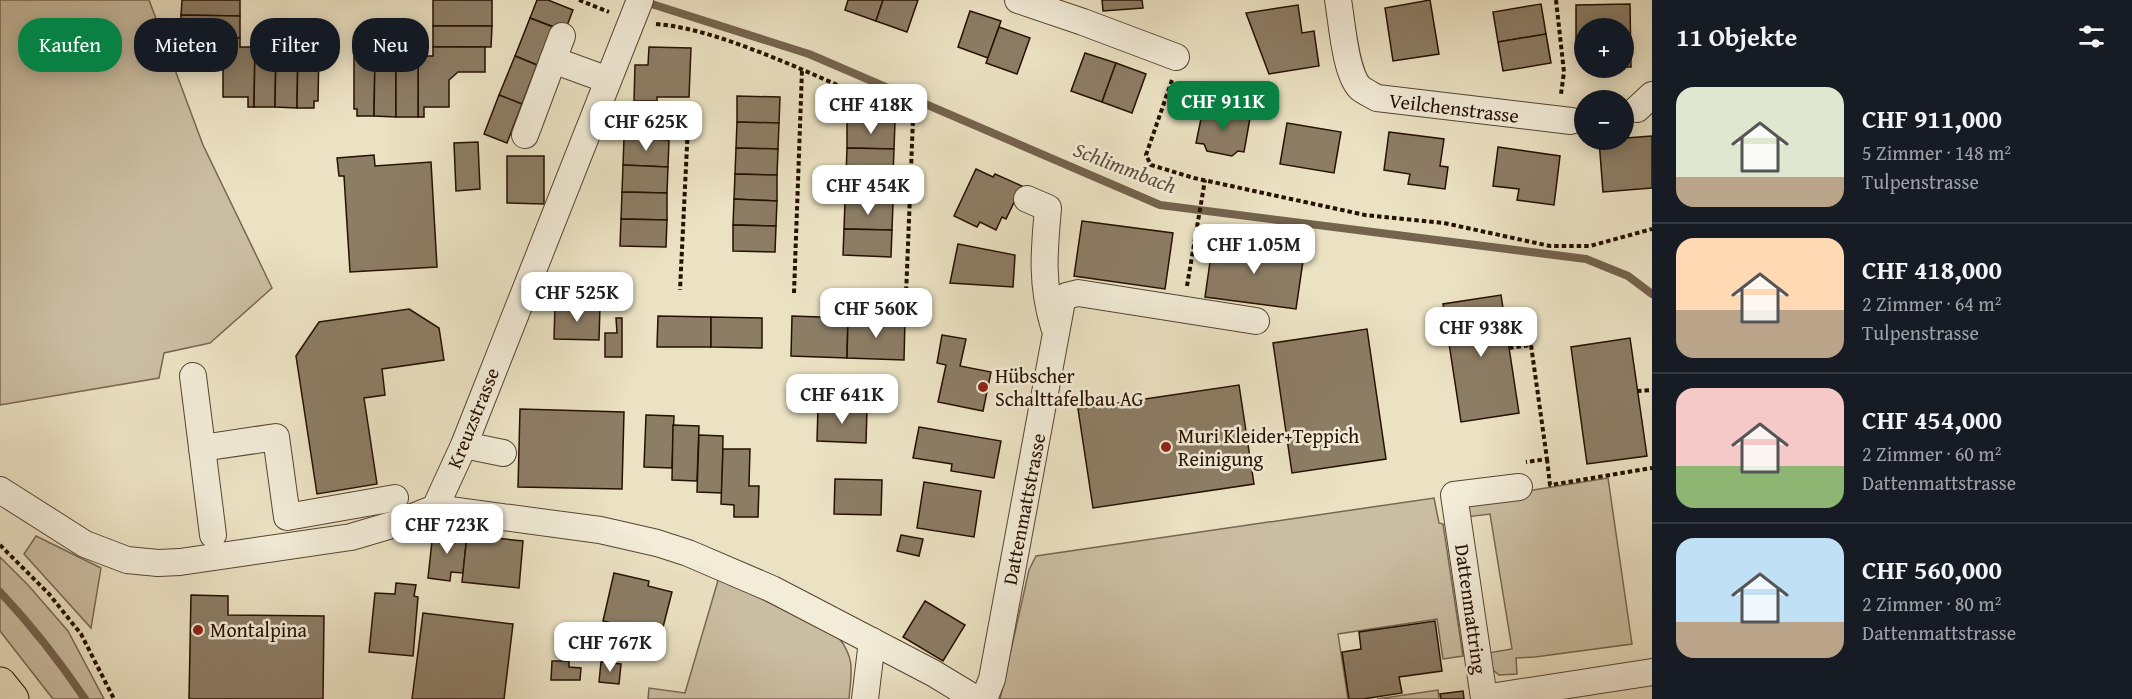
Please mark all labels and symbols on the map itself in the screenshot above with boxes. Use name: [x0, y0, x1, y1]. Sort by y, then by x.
pin: CHF 911K: [1161, 81, 1285, 132]
pin: CHF 418K: [809, 84, 933, 135]
street label: Veilchenstrasse: [1387, 85, 1521, 130]
pin: CHF 625K: [584, 101, 708, 152]
water label: Schlimmbach: [1069, 134, 1182, 202]
pin: CHF 454K: [806, 165, 930, 216]
pin: CHF 1.05M: [1185, 224, 1323, 275]
pin: CHF 525K: [515, 272, 639, 323]
pin: CHF 560K: [814, 288, 938, 339]
pin: CHF 938K: [1419, 307, 1543, 358]
place label: Hübscher Schalttafelbau AG: [995, 361, 1143, 413]
street label: Kreuzstrasse: [439, 363, 506, 473]
pin: CHF 641K: [780, 374, 904, 425]
marker: Hübscher Schalttafelbau AG: [976, 380, 990, 394]
place label: Muri Kleider+Teppich Reinigung: [1178, 421, 1359, 473]
street label: Dattenmattstrasse: [995, 431, 1052, 587]
marker: Muri Kleider+Teppich Reinigung: [1159, 440, 1173, 454]
pin: CHF 723K: [385, 504, 509, 555]
street label: Dattenmattring: [1448, 542, 1495, 676]
place label: Montalpina: [210, 615, 308, 644]
pin: CHF 767K: [548, 622, 672, 673]
marker: Montalpina: [191, 623, 205, 637]

